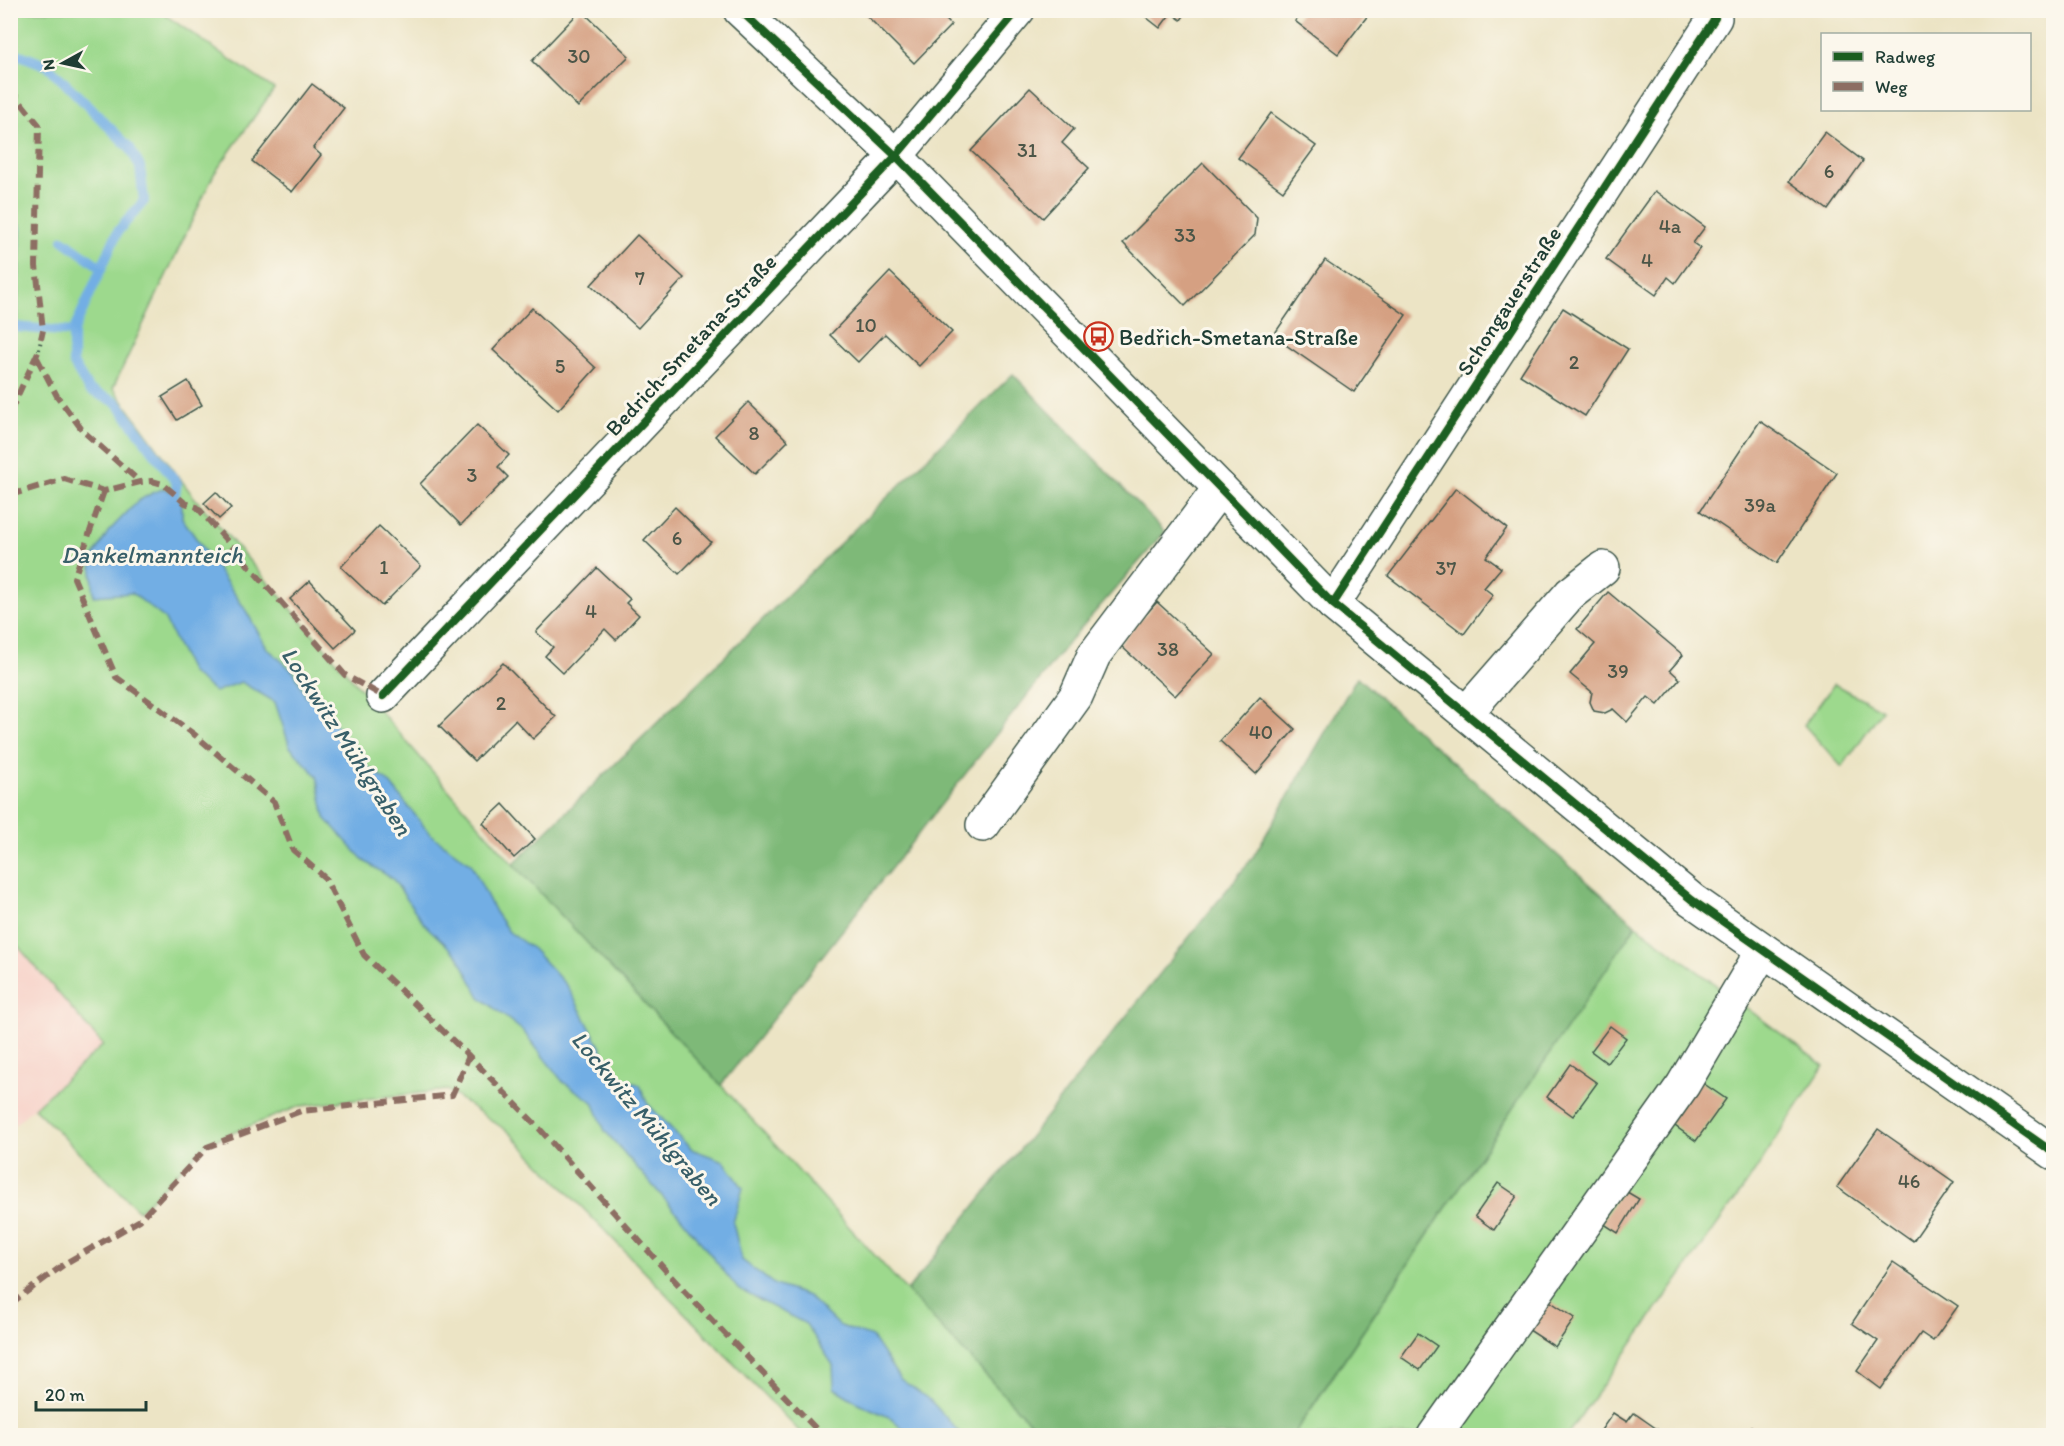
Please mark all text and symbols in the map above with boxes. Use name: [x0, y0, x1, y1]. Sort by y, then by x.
north arrow: [33, 33, 93, 93]
legend: [1821, 33, 2031, 111]
house number: 30: [567, 44, 591, 68]
text: Radweg: [1875, 46, 1936, 68]
text: N: [38, 58, 59, 72]
text: Weg: [1875, 76, 1908, 98]
house number: 31: [1017, 138, 1037, 162]
house number: 6: [1824, 159, 1834, 183]
house number: 4a: [1659, 214, 1682, 238]
street label: Schongauerstraße: [1451, 221, 1567, 381]
house number: 33: [1174, 223, 1196, 247]
street label: Bedrich-Smetana-Straße: [600, 248, 782, 442]
house number: 4: [1641, 248, 1653, 272]
house number: 7: [635, 266, 645, 290]
house number: 10: [855, 313, 877, 337]
bus stop icon: Bedřich-Smetana-Straße: [1082, 321, 1114, 353]
place label: Bedřich-Smetana-Straße: [1119, 324, 1358, 351]
house number: 2: [1569, 350, 1580, 374]
house number: 5: [555, 354, 565, 378]
house number: 8: [749, 421, 760, 445]
house number: 3: [467, 463, 478, 487]
house number: 39a: [1744, 493, 1776, 517]
house number: 6: [672, 526, 682, 550]
water label: Dankelmannteich: [61, 540, 243, 569]
house number: 1: [379, 555, 389, 579]
house number: 37: [1436, 556, 1456, 580]
house number: 4: [585, 599, 597, 623]
house number: 38: [1157, 637, 1179, 661]
water label: Lockwitz Mühlgraben: [275, 642, 419, 841]
house number: 39: [1607, 659, 1629, 683]
house number: 2: [496, 691, 507, 715]
house number: 40: [1249, 720, 1273, 744]
water label: Lockwitz Mühlgraben: [566, 1025, 728, 1211]
house number: 46: [1898, 1169, 1920, 1193]
scale bar: [36, 1374, 146, 1412]
text: 20 m: [45, 1384, 85, 1406]

